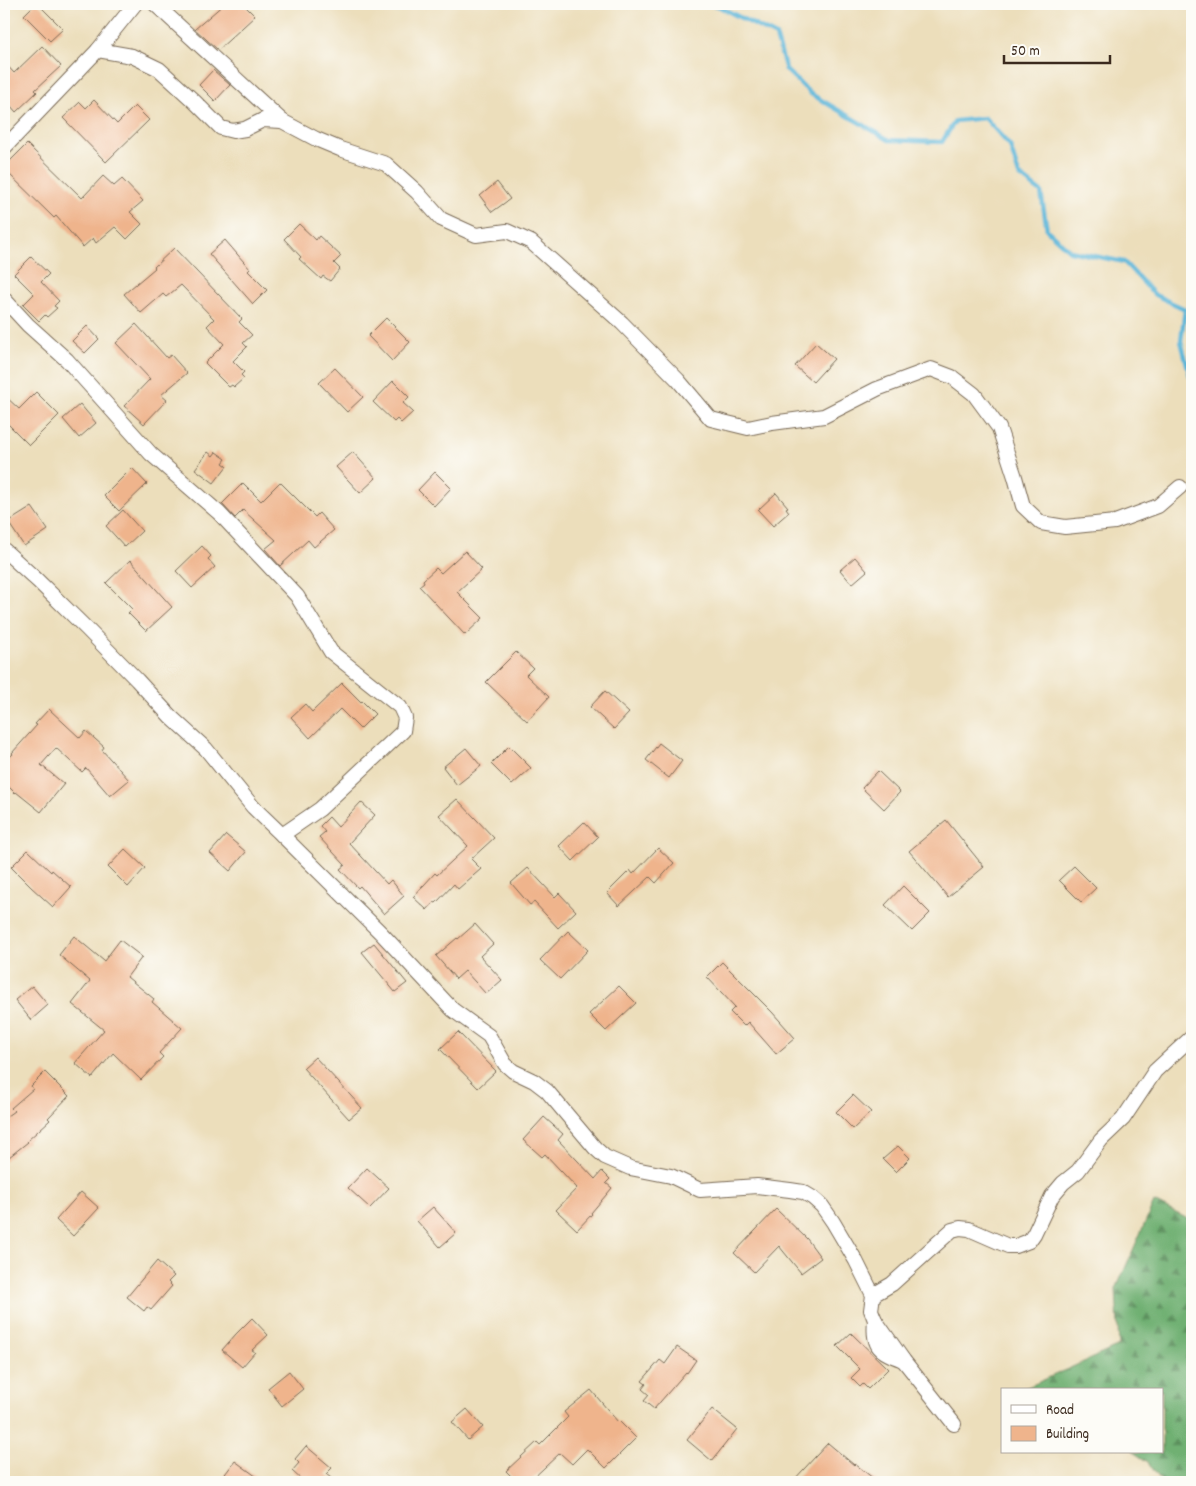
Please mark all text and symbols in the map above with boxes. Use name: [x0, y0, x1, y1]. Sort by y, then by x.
scale bar: [1004, 32, 1110, 64]
text: 50 m: [1011, 41, 1040, 63]
legend: [1001, 1388, 1164, 1454]
text: Road: [1046, 1400, 1074, 1422]
text: Building: [1046, 1424, 1089, 1446]

